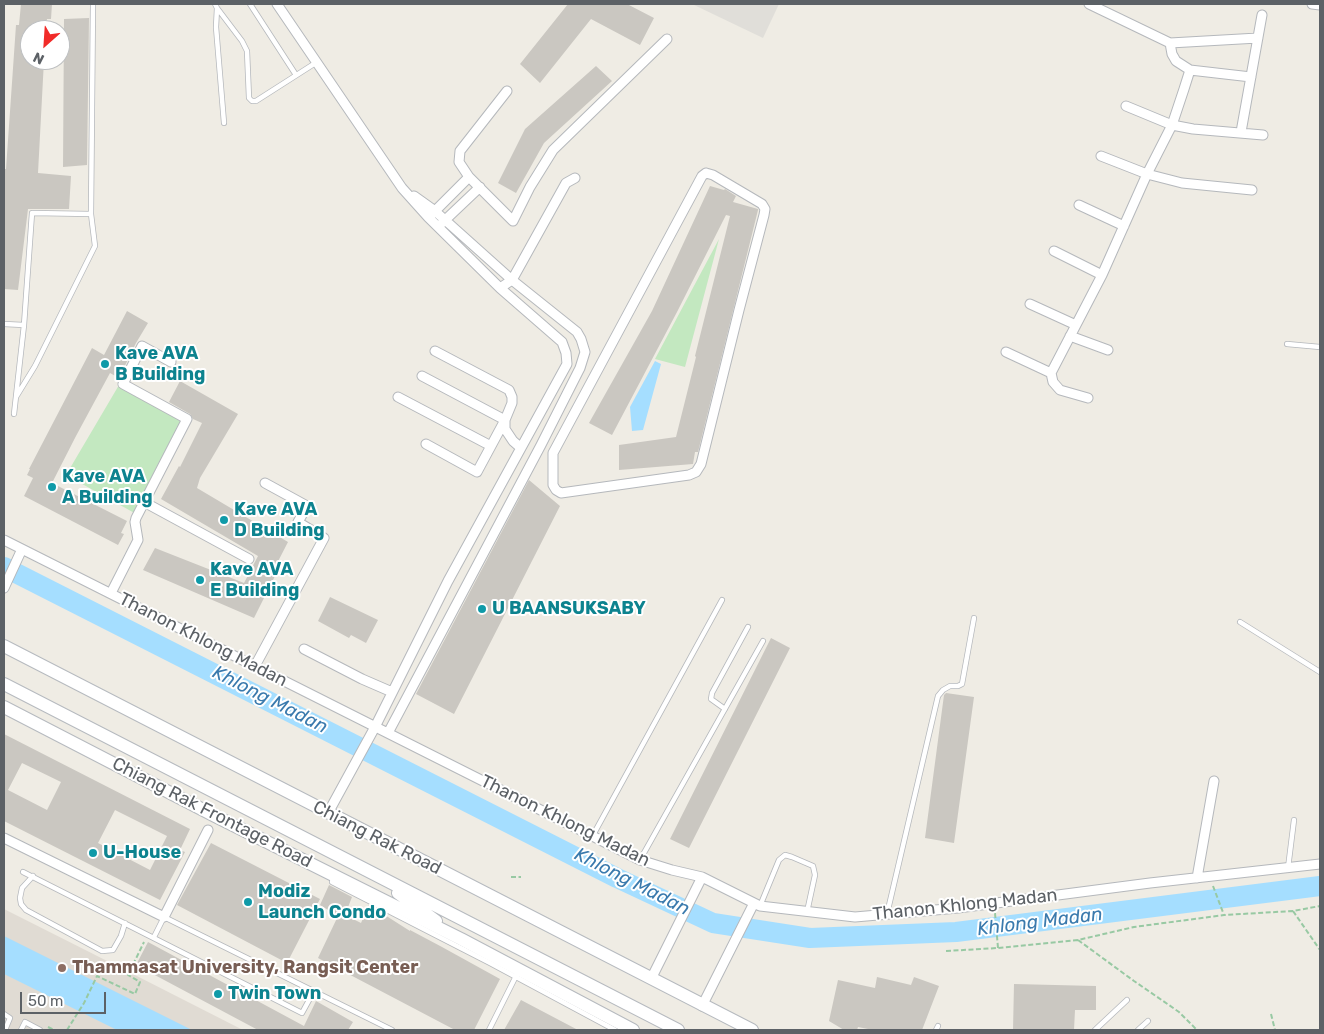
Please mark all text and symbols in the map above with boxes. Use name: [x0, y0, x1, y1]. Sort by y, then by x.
north arrow: [20, 20, 70, 70]
text: N: [30, 48, 47, 68]
place label: Kave AVA B Building: [115, 343, 206, 386]
marker: Kave AVA B Building: [99, 358, 111, 370]
place label: Kave AVA A Building: [62, 466, 153, 508]
marker: Kave AVA A Building: [46, 481, 58, 493]
place label: Kave AVA D Building: [234, 499, 325, 542]
marker: Kave AVA D Building: [218, 514, 230, 526]
place label: Kave AVA E Building: [210, 559, 299, 602]
marker: Kave AVA E Building: [194, 574, 206, 586]
street label: Thanon Khlong Madan: [115, 588, 291, 692]
place label: U BAANSUKSABY: [492, 598, 646, 620]
marker: U BAANSUKSABY: [476, 603, 488, 615]
water label: Khlong Madan: [209, 661, 331, 739]
street label: Chiang Rak Frontage Road: [108, 753, 316, 873]
street label: Thanon Khlong Madan: [477, 771, 653, 871]
street label: Chiang Rak Road: [309, 796, 445, 880]
place label: U-House: [103, 842, 181, 864]
water label: Khlong Madan: [571, 843, 693, 921]
marker: U-House: [87, 847, 99, 859]
place label: Modiz Launch Condo: [258, 881, 386, 924]
street label: Thanon Khlong Madan: [871, 885, 1059, 925]
marker: Modiz Launch Condo: [242, 896, 254, 908]
water label: Khlong Madan: [976, 903, 1104, 941]
place label: Thammasat University, Rangsit Center: [72, 957, 418, 979]
marker: Thammasat University, Rangsit Center: [56, 962, 68, 974]
scale bar: [22, 982, 109, 1014]
place label: Twin Town: [228, 983, 321, 1005]
marker: Twin Town: [212, 988, 224, 1000]
text: 50 m: [28, 992, 63, 1010]

